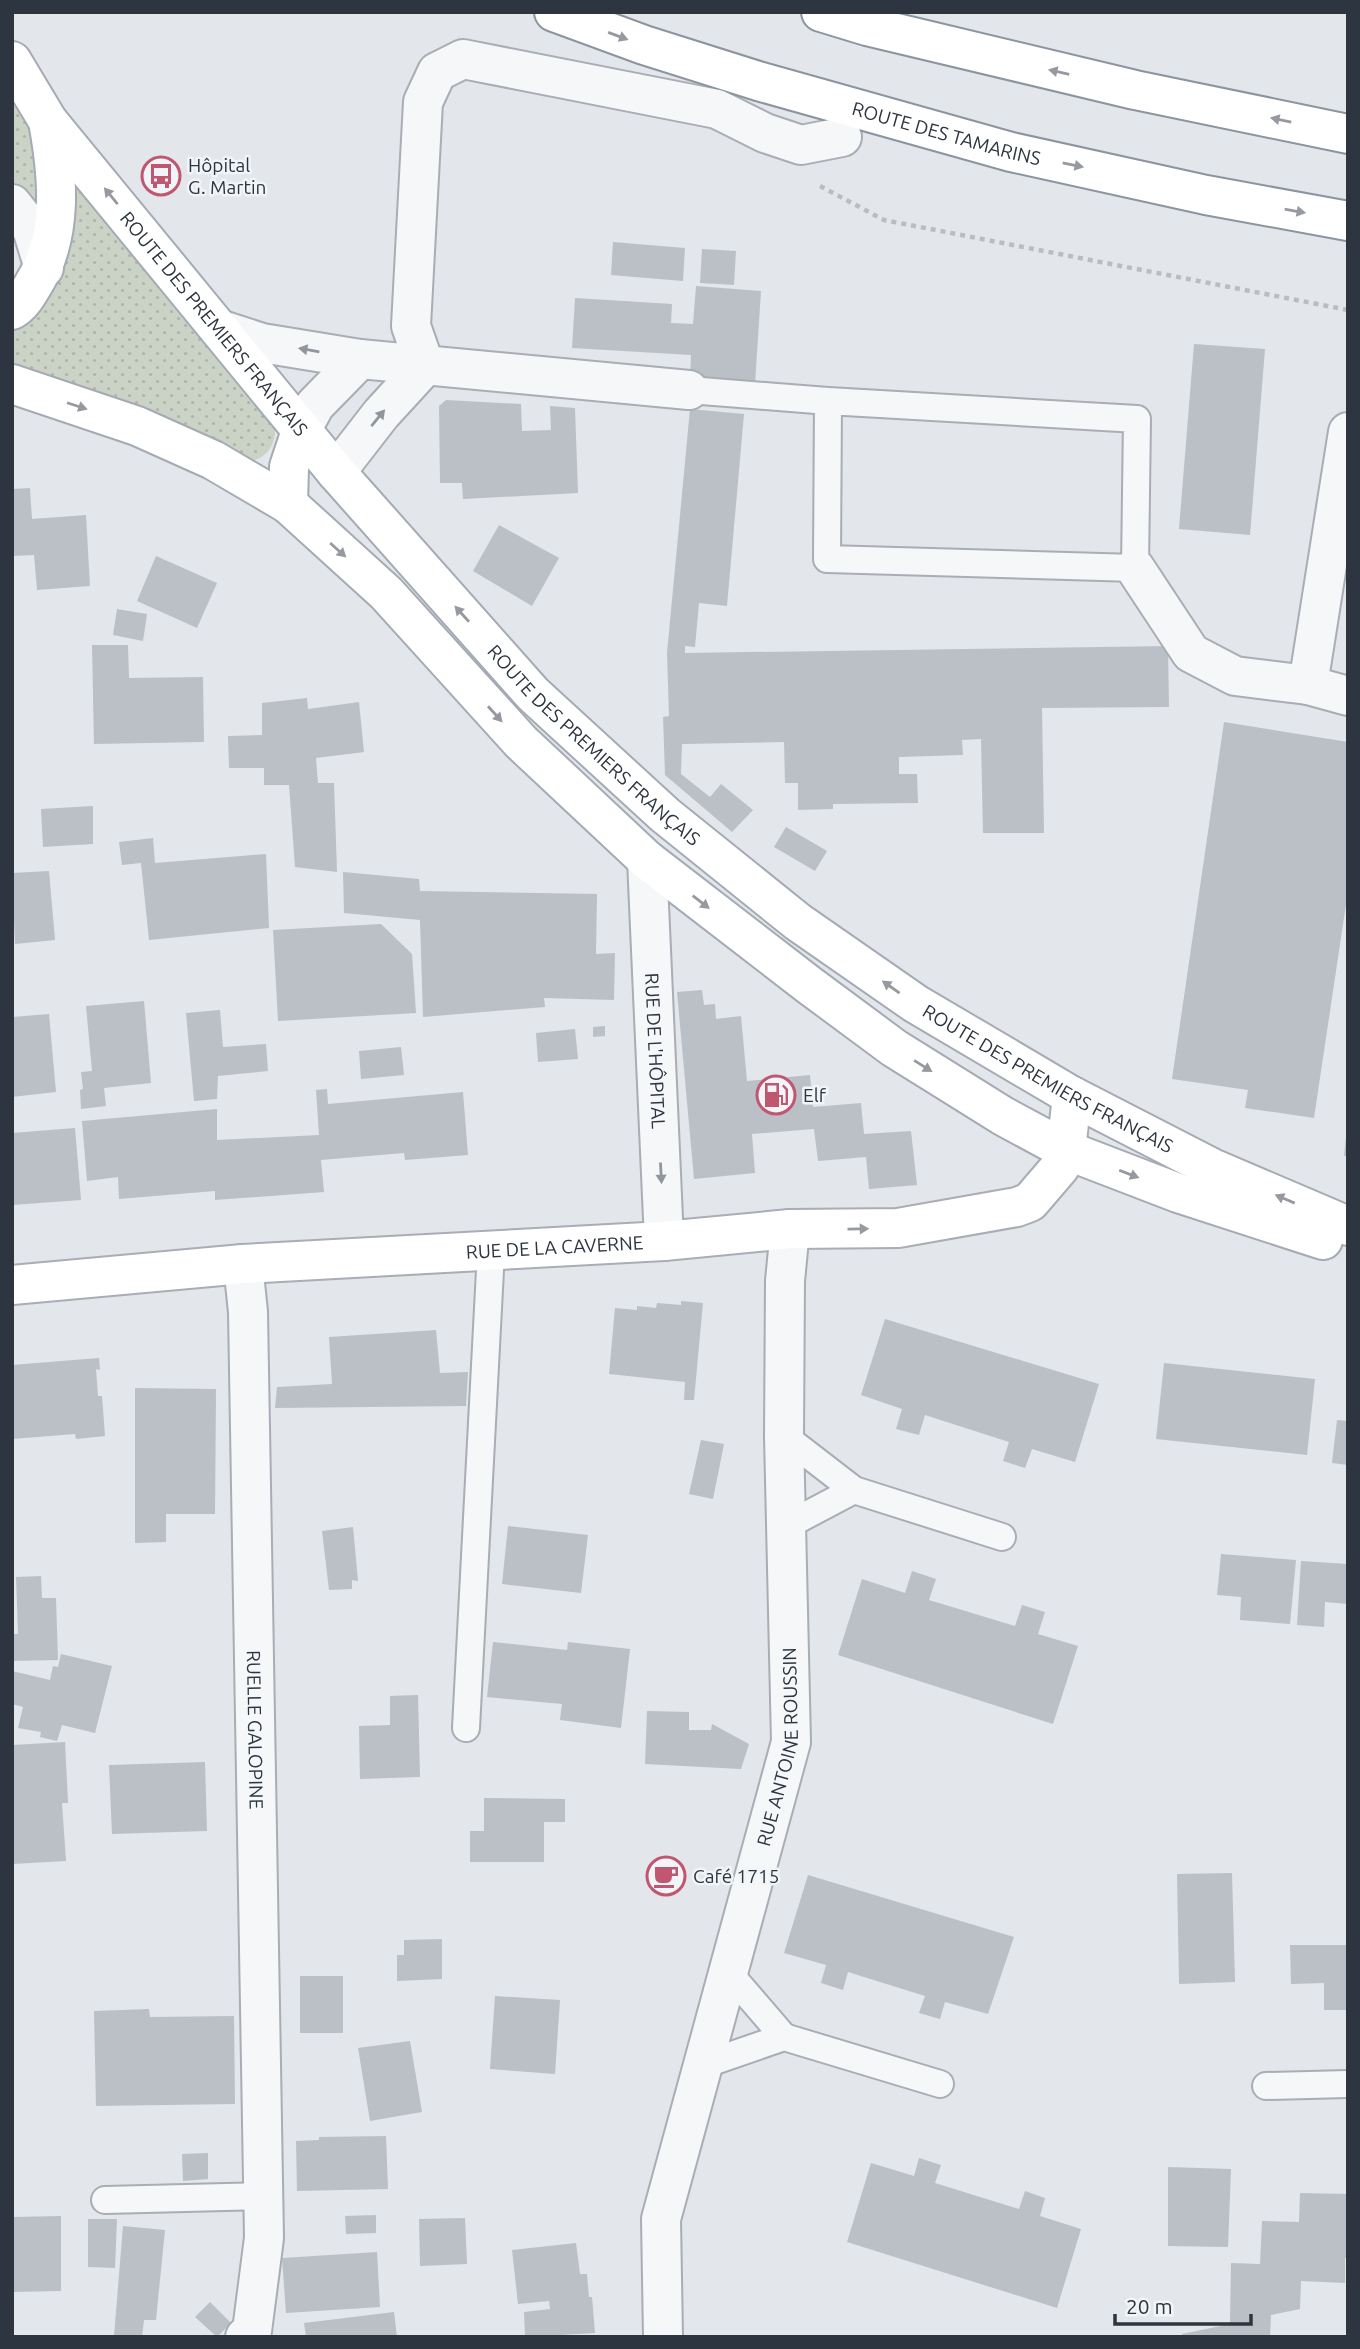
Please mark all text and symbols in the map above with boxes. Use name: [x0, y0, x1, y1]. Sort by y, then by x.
one-way arrow: [608, 31, 629, 42]
one-way arrow: [1047, 66, 1069, 77]
street label: ROUTE DES TAMARINS: [850, 97, 1043, 169]
one-way arrow: [1270, 115, 1292, 126]
place label: Hôpital G. Martin: [188, 154, 266, 198]
bus stop icon: Hôpital G. Martin: [140, 155, 182, 197]
one-way arrow: [1062, 160, 1084, 171]
one-way arrow: [104, 187, 119, 204]
one-way arrow: [1284, 206, 1306, 217]
street label: ROUTE DES PREMIERS FRANÇAIS: [116, 207, 313, 440]
one-way arrow: [298, 344, 320, 355]
one-way arrow: [67, 401, 88, 412]
one-way arrow: [370, 409, 385, 427]
one-way arrow: [329, 542, 347, 558]
one-way arrow: [454, 605, 470, 623]
street label: ROUTE DES PREMIERS FRANÇAIS: [483, 640, 704, 850]
one-way arrow: [487, 705, 503, 722]
one-way arrow: [692, 894, 710, 908]
street label: RUE DE L'HÔPITAL: [641, 972, 670, 1130]
one-way arrow: [882, 980, 900, 994]
street label: ROUTE DES PREMIERS FRANÇAIS: [919, 1000, 1177, 1157]
one-way arrow: [914, 1059, 933, 1072]
fuel station icon: Elf: [755, 1074, 797, 1116]
place label: Elf: [803, 1084, 827, 1106]
one-way arrow: [656, 1162, 667, 1184]
one-way arrow: [1119, 1169, 1140, 1180]
one-way arrow: [1274, 1194, 1295, 1205]
one-way arrow: [847, 1223, 869, 1234]
street label: RUE DE LA CAVERNE: [465, 1231, 644, 1263]
street label: RUE ANTOINE ROUSSIN: [752, 1647, 802, 1849]
street label: RUELLE GALOPINE: [243, 1650, 268, 1809]
cafe icon: Café 1715: [645, 1855, 687, 1897]
place label: Café 1715: [693, 1865, 779, 1887]
scale bar: [1115, 2282, 1252, 2326]
text: 20 m: [1126, 2294, 1173, 2318]

